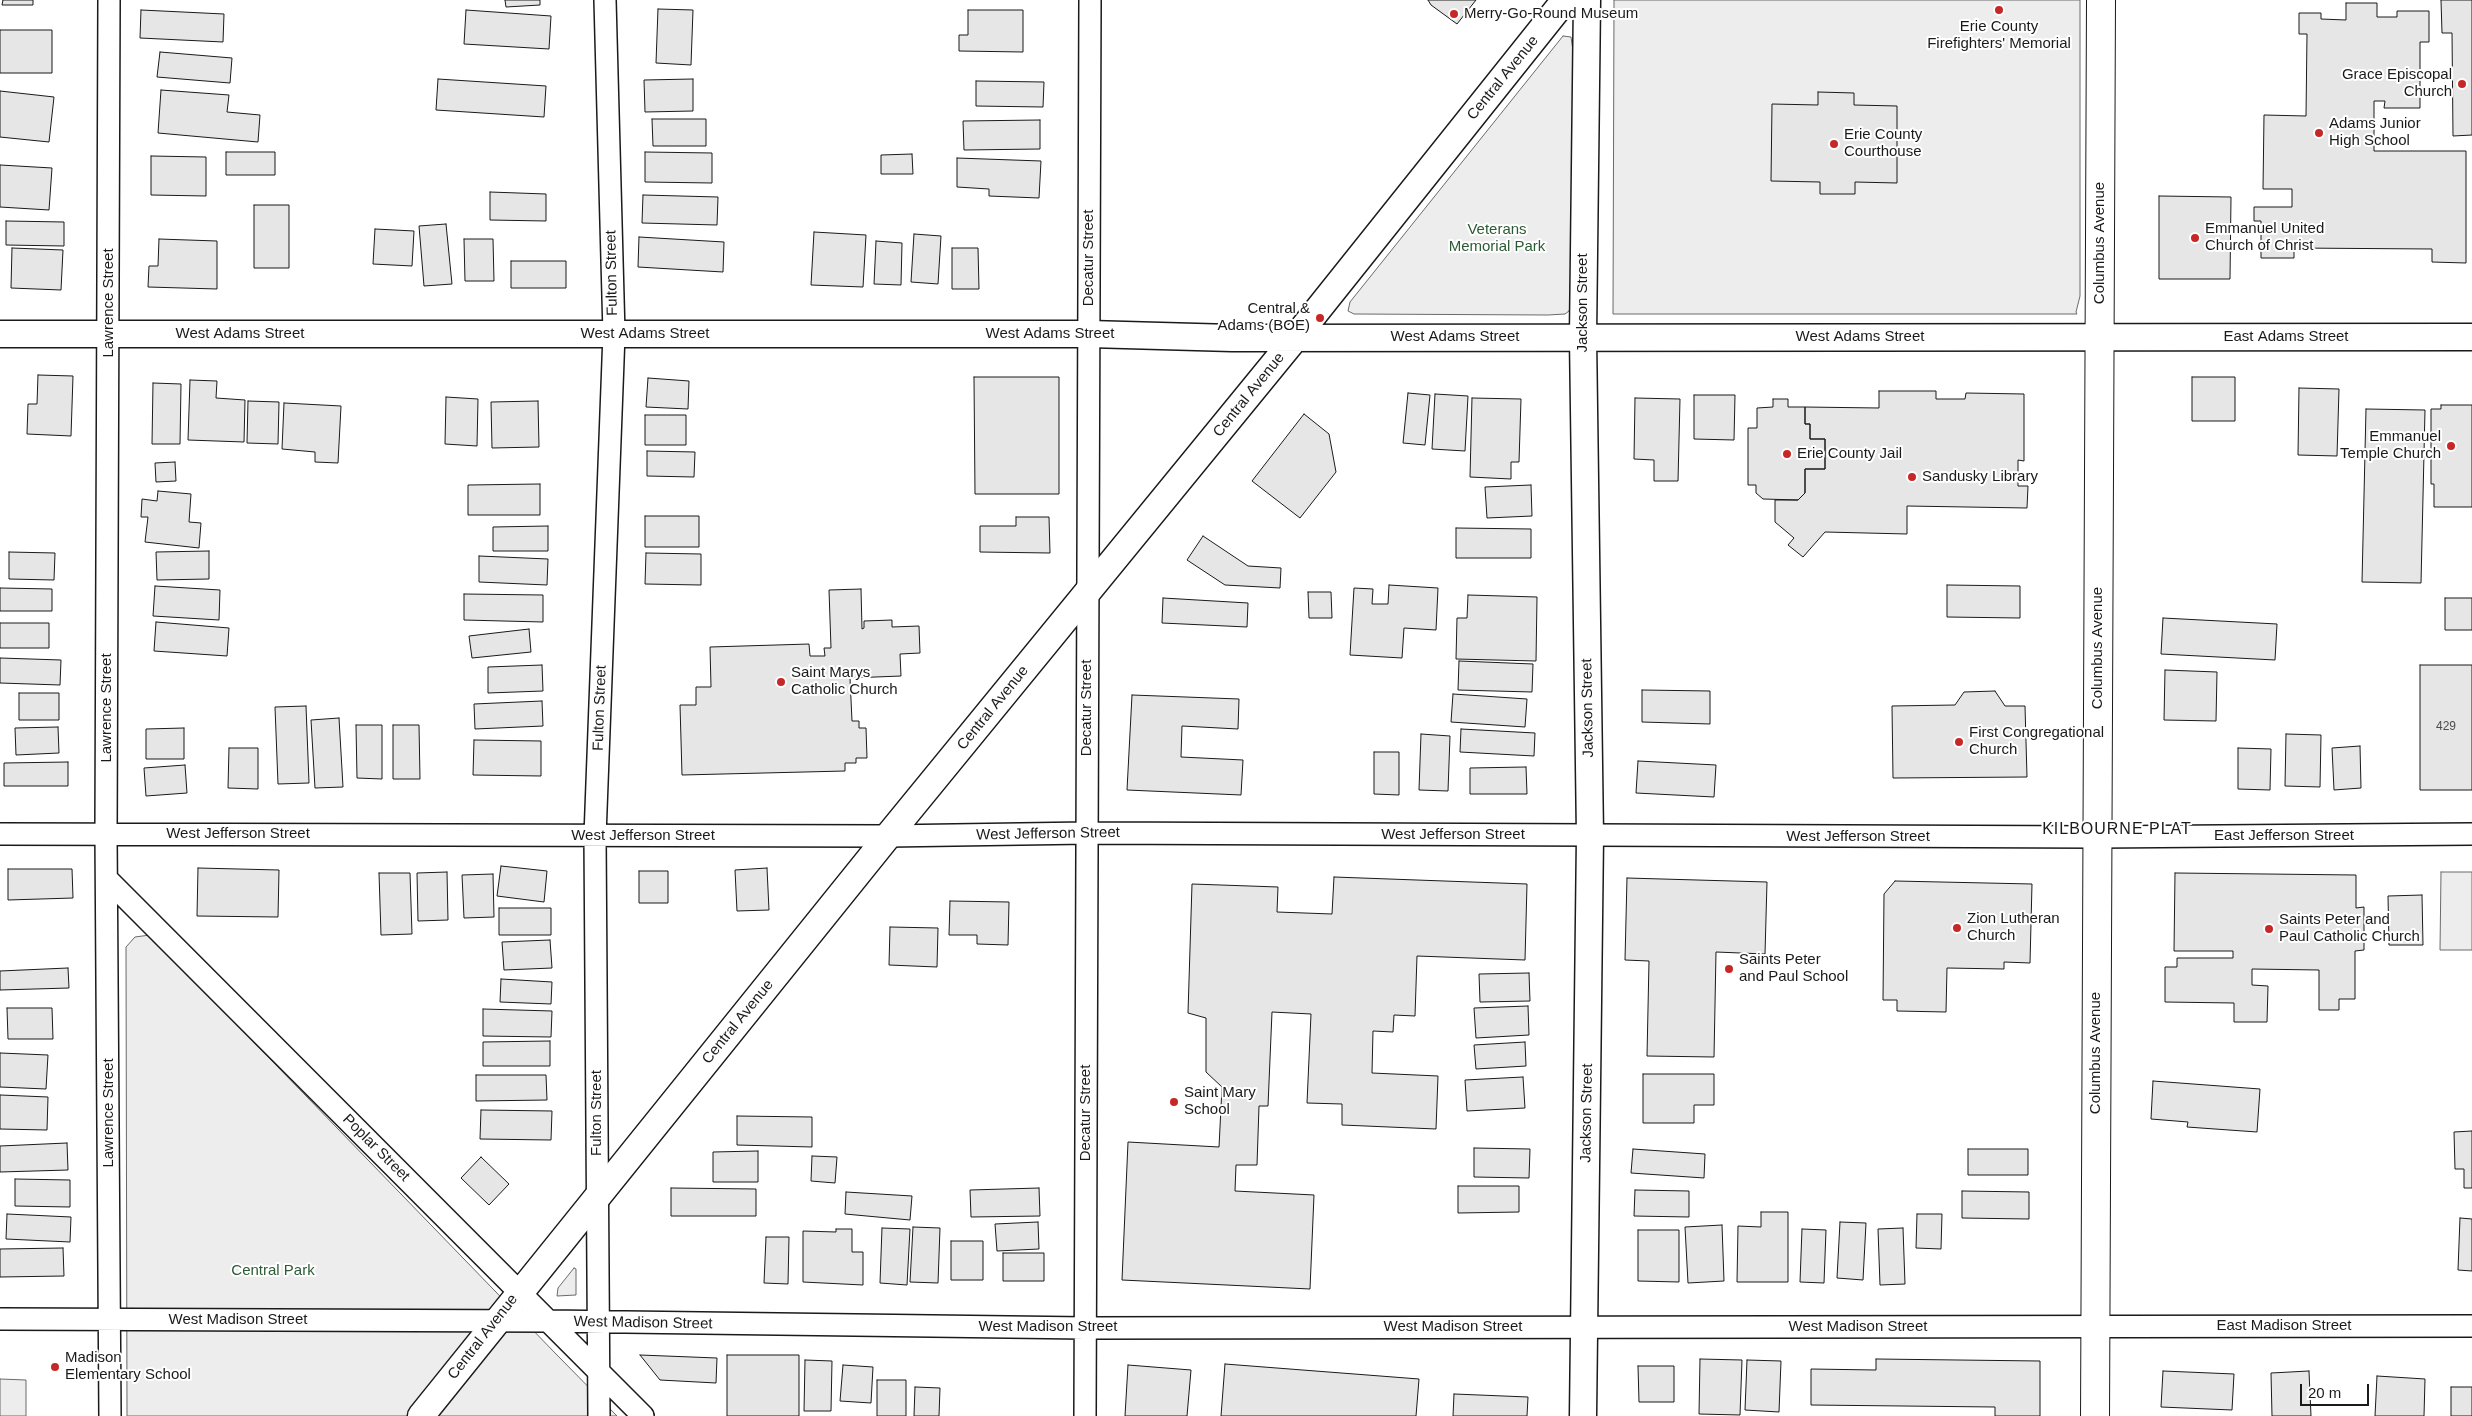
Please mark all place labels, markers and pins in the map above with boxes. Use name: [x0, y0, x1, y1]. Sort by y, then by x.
marker: Erie County Firefighters' Memorial: [1993, 4, 2005, 16]
place label: Merry-Go-Round Museum: [1464, 5, 1638, 23]
marker: Merry-Go-Round Museum: [1448, 8, 1460, 20]
place label: Erie County Firefighters' Memorial: [1927, 18, 2071, 53]
place label: Grace Episcopal Church: [2342, 66, 2452, 101]
marker: Grace Episcopal Church: [2456, 78, 2468, 90]
place label: Adams Junior High School: [2329, 115, 2421, 150]
place label: Erie County Courthouse: [1844, 126, 1922, 161]
marker: Adams Junior High School: [2313, 127, 2325, 139]
marker: Erie County Courthouse: [1828, 138, 1840, 150]
place label: Emmanuel United Church of Christ: [2205, 220, 2324, 255]
marker: Emmanuel United Church of Christ: [2189, 232, 2201, 244]
place label: Central & Adams (BOE): [1217, 300, 1310, 335]
marker: Central & Adams (BOE): [1314, 312, 1326, 324]
place label: Emmanuel Temple Church: [2340, 428, 2441, 463]
marker: Emmanuel Temple Church: [2445, 440, 2457, 452]
place label: Erie County Jail: [1797, 445, 1902, 463]
marker: Erie County Jail: [1781, 448, 1793, 460]
place label: Sandusky Library: [1922, 468, 2038, 486]
marker: Sandusky Library: [1906, 471, 1918, 483]
place label: Saint Marys Catholic Church: [791, 664, 898, 699]
marker: Saint Marys Catholic Church: [775, 676, 787, 688]
place label: First Congregational Church: [1969, 724, 2104, 759]
marker: First Congregational Church: [1953, 736, 1965, 748]
place label: Zion Lutheran Church: [1967, 910, 2060, 945]
place label: Saints Peter and Paul Catholic Church: [2279, 911, 2420, 946]
marker: Zion Lutheran Church: [1951, 922, 1963, 934]
marker: Saints Peter and Paul Catholic Church: [2263, 923, 2275, 935]
place label: Saints Peter and Paul School: [1739, 951, 1848, 986]
marker: Saints Peter and Paul School: [1723, 963, 1735, 975]
place label: Saint Mary School: [1184, 1084, 1256, 1119]
marker: Saint Mary School: [1168, 1096, 1180, 1108]
place label: Madison Elementary School: [65, 1349, 191, 1384]
marker: Madison Elementary School: [49, 1361, 61, 1373]

